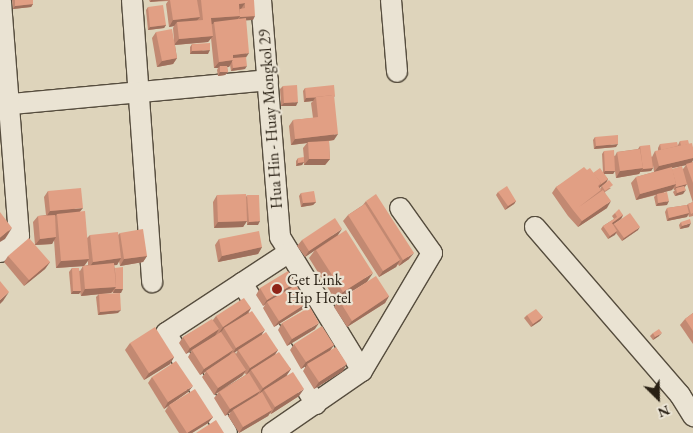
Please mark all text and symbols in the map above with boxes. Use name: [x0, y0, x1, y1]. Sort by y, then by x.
street label: Hua Hin - Huay Mongkol 29: [255, 29, 287, 209]
place label: Get Link Hip Hotel: [287, 270, 351, 308]
marker: Get Link Hip Hotel: [271, 283, 283, 295]
north arrow: [633, 373, 683, 423]
text: N: [655, 401, 673, 422]

